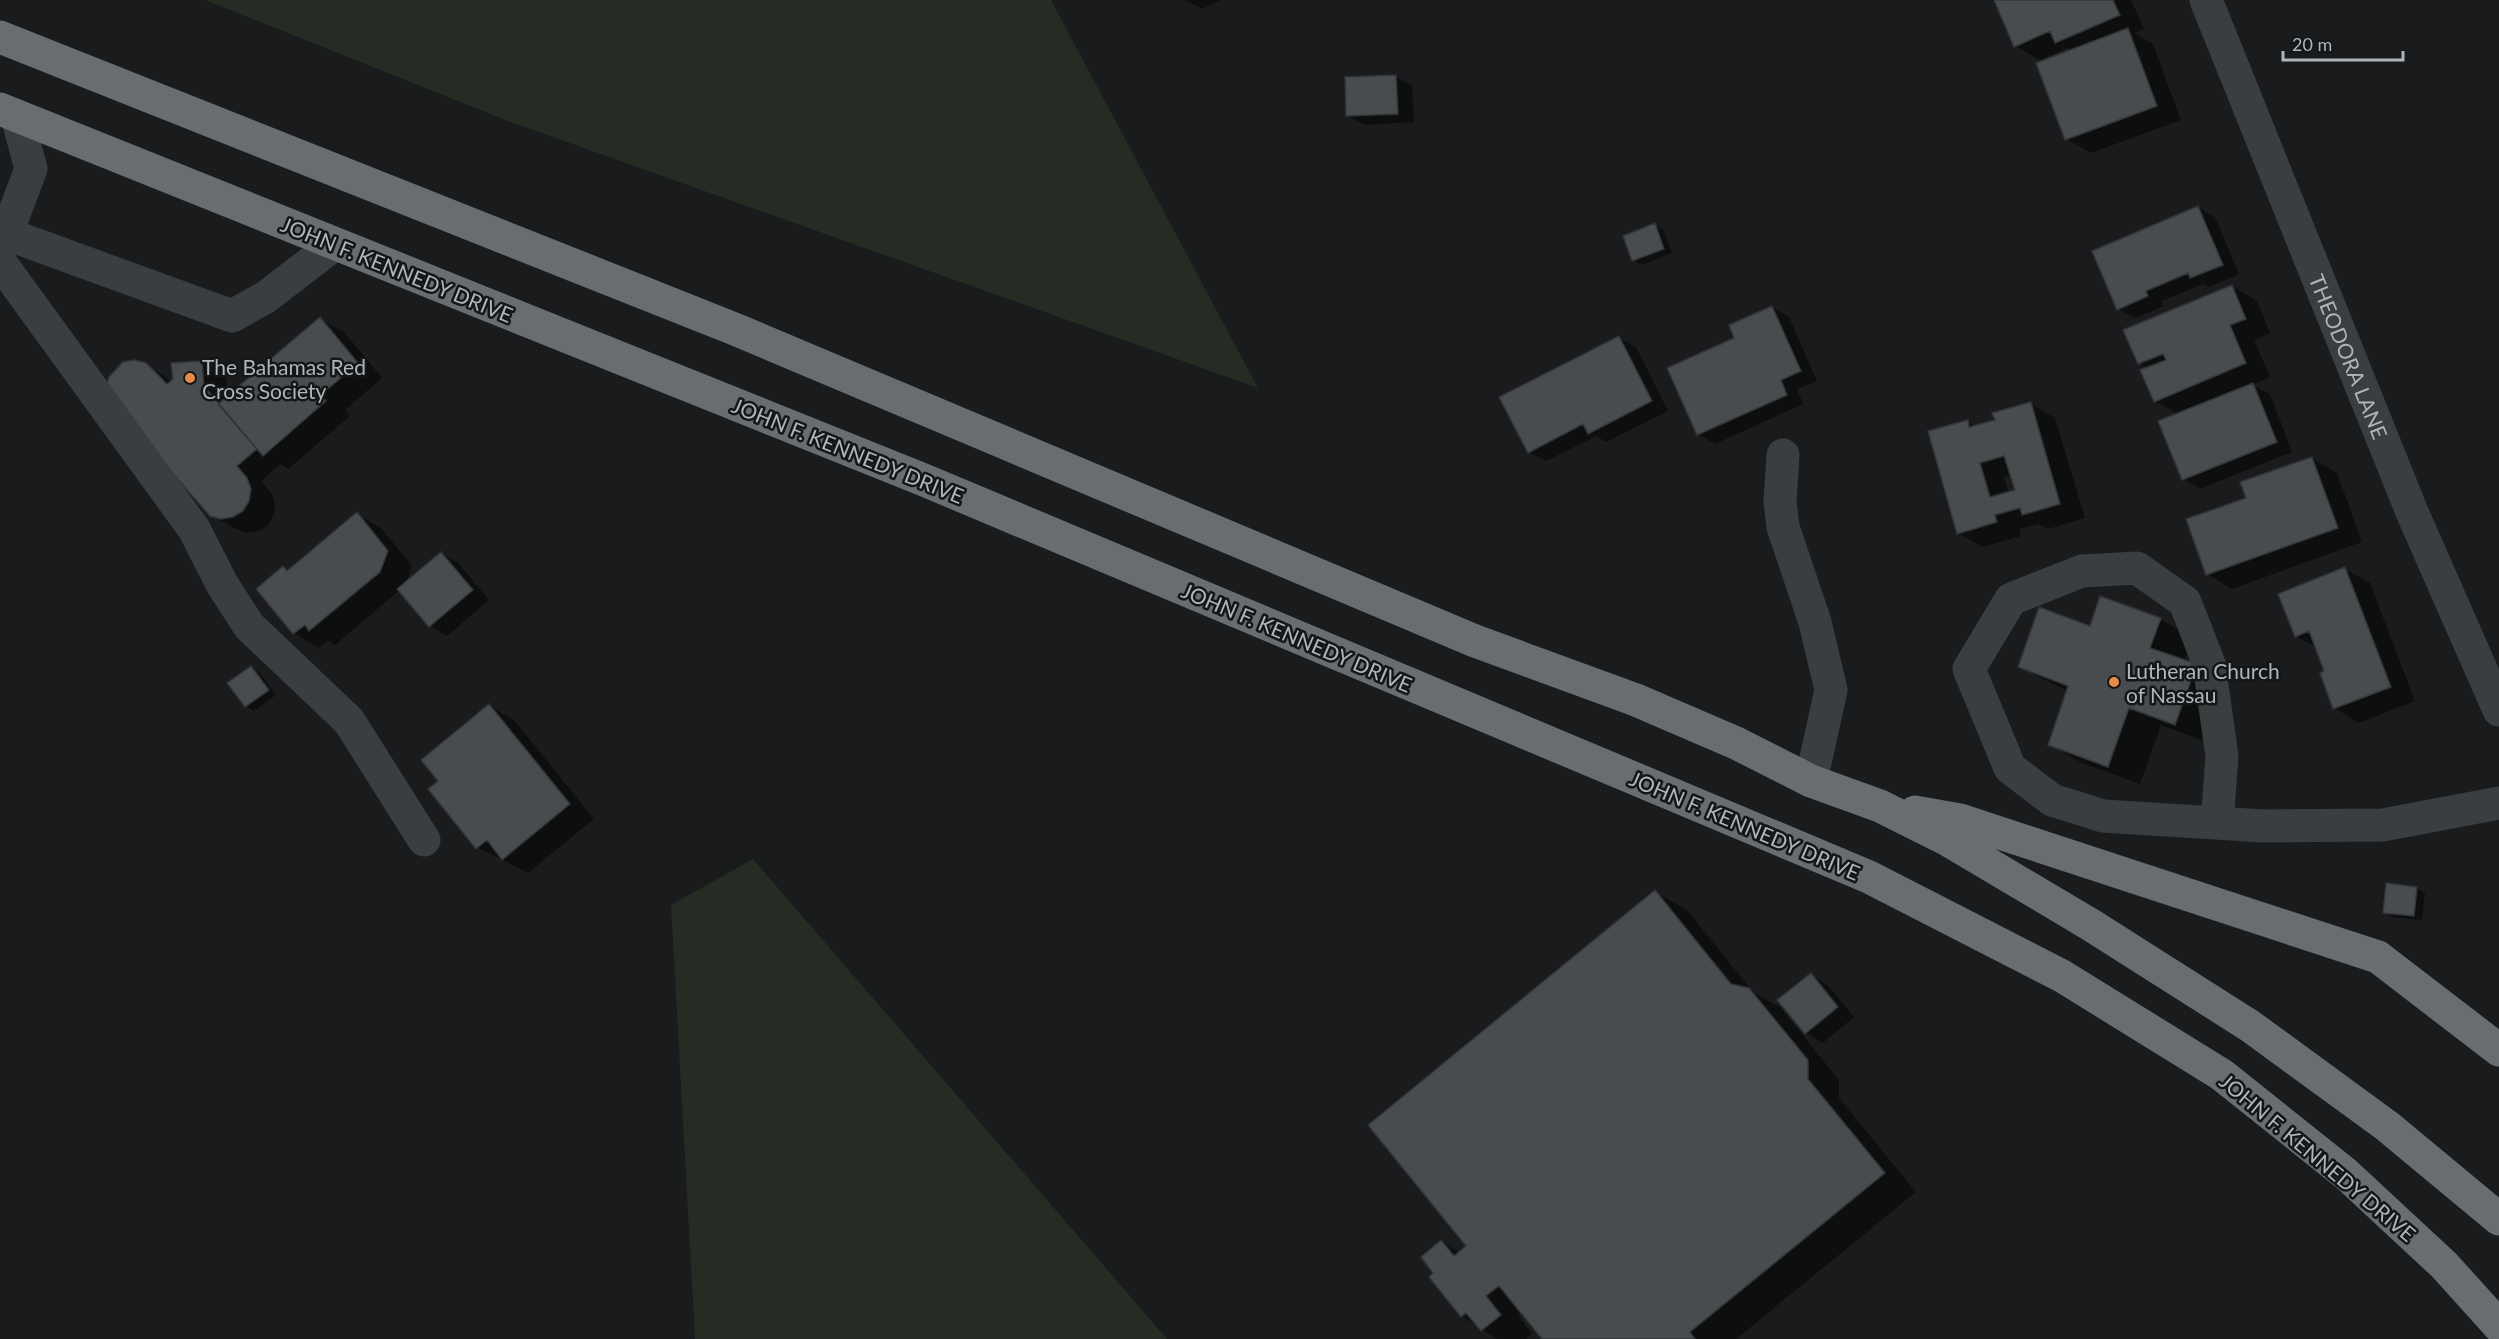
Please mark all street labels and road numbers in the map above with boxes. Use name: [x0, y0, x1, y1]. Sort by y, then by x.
street label: JOHN F. KENNEDY DRIVE: [277, 211, 517, 327]
street label: THEODORA LANE: [2305, 270, 2394, 442]
street label: JOHN F. KENNEDY DRIVE: [728, 392, 968, 508]
street label: JOHN F. KENNEDY DRIVE: [1178, 577, 1416, 697]
street label: JOHN F. KENNEDY DRIVE: [1626, 765, 1864, 885]
street label: JOHN F. KENNEDY DRIVE: [2215, 1068, 2421, 1246]

